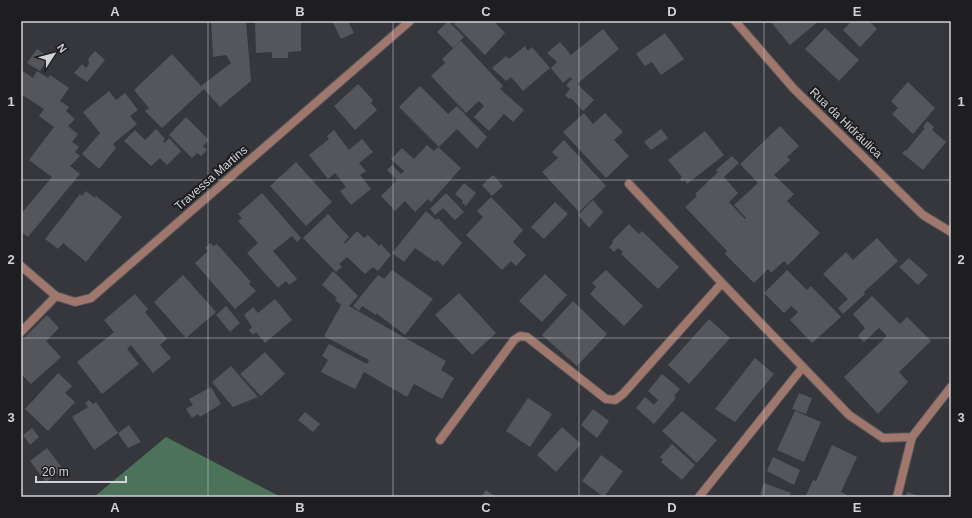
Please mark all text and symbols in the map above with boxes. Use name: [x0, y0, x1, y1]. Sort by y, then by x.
text: A: [110, 4, 120, 19]
text: B: [295, 4, 305, 19]
text: C: [481, 4, 491, 19]
text: D: [667, 4, 677, 19]
text: E: [853, 4, 862, 19]
north arrow: [34, 34, 74, 74]
text: N: [55, 41, 69, 55]
street label: Rua da Hidráulica: [807, 85, 885, 161]
text: 1: [7, 94, 15, 109]
text: 1: [957, 94, 965, 109]
street label: Travessa Martins: [172, 143, 250, 213]
text: 2: [7, 252, 15, 267]
text: 2: [957, 252, 965, 267]
text: 3: [7, 410, 15, 425]
text: 3: [957, 410, 965, 425]
scale bar: [36, 458, 126, 484]
text: 20 m: [42, 465, 69, 479]
text: A: [110, 500, 120, 515]
text: B: [295, 500, 305, 515]
text: C: [481, 500, 491, 515]
text: D: [667, 500, 677, 515]
text: E: [853, 500, 862, 515]

